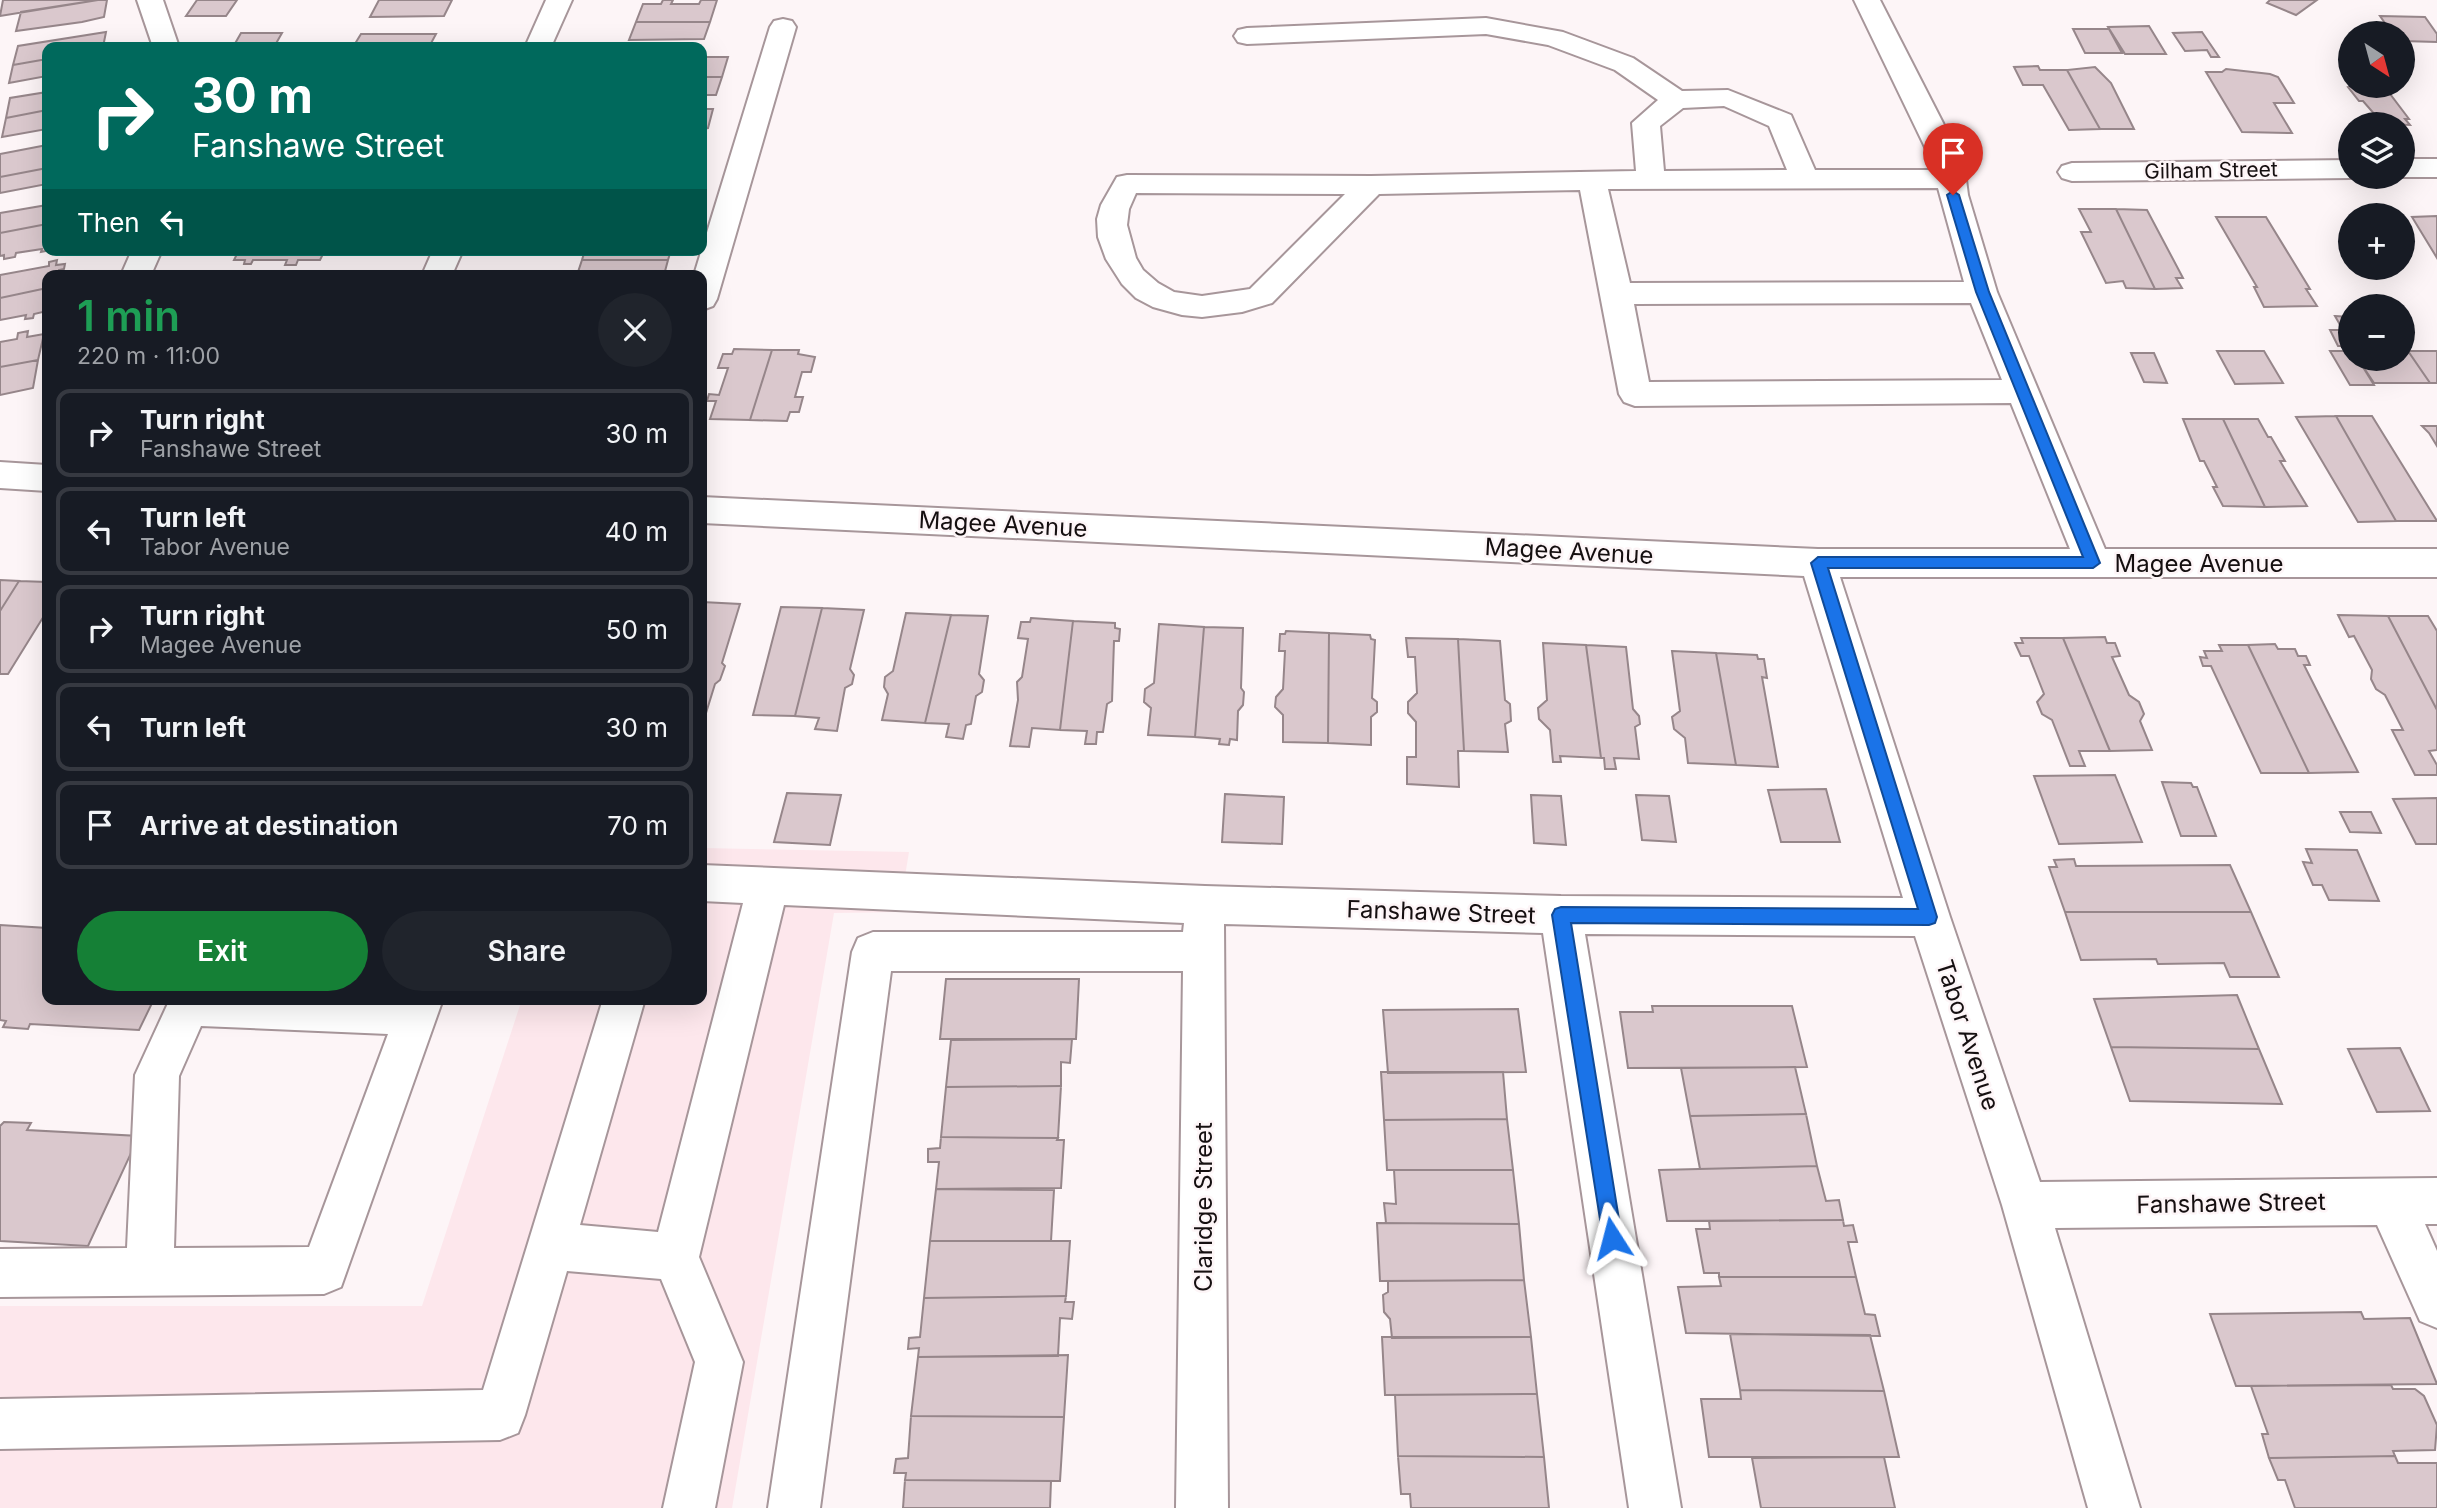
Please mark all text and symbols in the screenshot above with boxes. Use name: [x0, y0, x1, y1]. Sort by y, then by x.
north arrow: [2338, 21, 2415, 98]
map controls: [2338, 21, 2415, 371]
text: 30 m: [192, 66, 313, 125]
icon: right: [77, 70, 168, 161]
button: layers: [2338, 112, 2415, 189]
pin: [1923, 123, 1983, 195]
text: Fanshawe Street: [192, 126, 444, 165]
icon: arrive: [1934, 134, 1972, 172]
street label: Gilham Street: [2144, 156, 2278, 184]
icon: left: [154, 203, 192, 241]
button: +: [2338, 203, 2415, 280]
text: Then: [77, 207, 140, 238]
text: 1 min: [77, 290, 180, 341]
button: close: [598, 293, 672, 367]
button: −: [2338, 294, 2415, 371]
text: 220 m · 11:00: [77, 342, 220, 370]
text: Turn right: [140, 404, 265, 435]
icon: right: [81, 414, 119, 452]
text: 30 m: [605, 418, 668, 449]
text: Fanshawe Street: [140, 435, 321, 463]
text: Turn left: [140, 502, 246, 533]
street label: Magee Avenue: [918, 505, 1088, 543]
icon: left: [81, 512, 119, 550]
text: 40 m: [605, 516, 668, 547]
street label: Magee Avenue: [1484, 532, 1654, 570]
text: Tabor Avenue: [140, 533, 290, 561]
street label: Magee Avenue: [2115, 549, 2283, 578]
text: Turn right: [140, 600, 265, 631]
icon: right: [81, 610, 119, 648]
text: 50 m: [606, 614, 668, 645]
text: Magee Avenue: [140, 631, 302, 659]
icon: left: [81, 708, 119, 746]
text: Turn left: [140, 712, 246, 743]
text: 30 m: [605, 712, 668, 743]
icon: arrive: [81, 806, 119, 844]
text: Arrive at destination: [140, 810, 399, 841]
text: 70 m: [607, 810, 668, 841]
street label: Fanshawe Street: [1346, 894, 1536, 930]
button: Exit: [77, 911, 368, 991]
button: Share: [382, 911, 672, 991]
street label: Tabor Avenue: [1930, 956, 2006, 1114]
street label: Claridge Street: [1189, 1122, 1218, 1292]
street label: Fanshawe Street: [2136, 1187, 2326, 1219]
position arrow: [1575, 1201, 1649, 1275]

